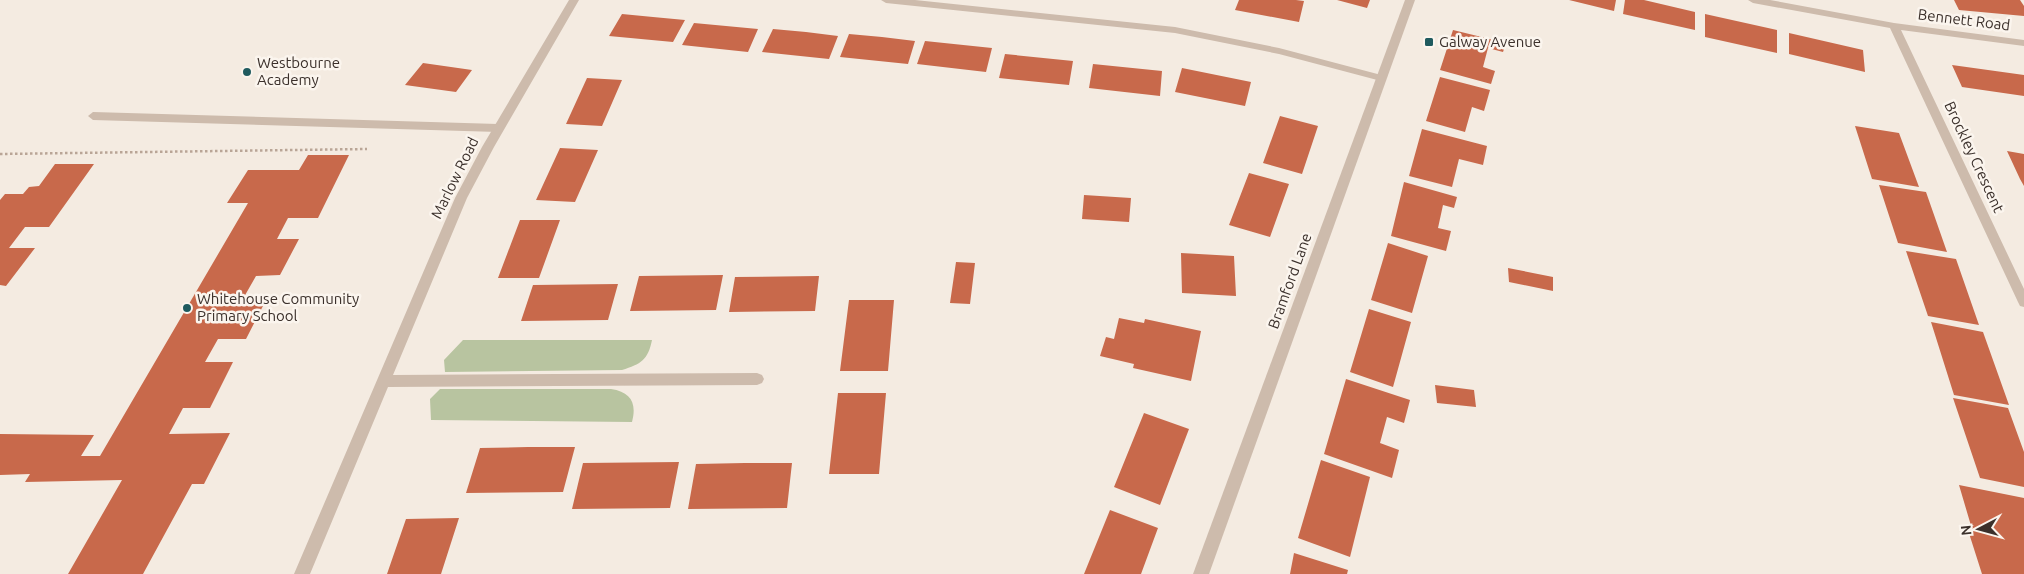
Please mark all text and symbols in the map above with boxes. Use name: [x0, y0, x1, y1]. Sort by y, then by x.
street label: Bennett Road: [1917, 5, 2011, 34]
place label: Galway Avenue: [1439, 33, 1541, 50]
marker: Galway Avenue: [1423, 36, 1435, 48]
place label: Westbourne Academy: [257, 54, 340, 88]
marker: Westbourne Academy: [241, 66, 253, 78]
street label: Brockley Crescent: [1941, 98, 2008, 215]
street label: Marlow Road: [427, 134, 482, 221]
street label: Bramford Lane: [1264, 231, 1315, 331]
place label: Whitehouse Community Primary School: [197, 290, 359, 324]
marker: Whitehouse Community Primary School: [181, 302, 193, 314]
north arrow: [1954, 504, 2004, 554]
text: N: [1958, 524, 1975, 536]

